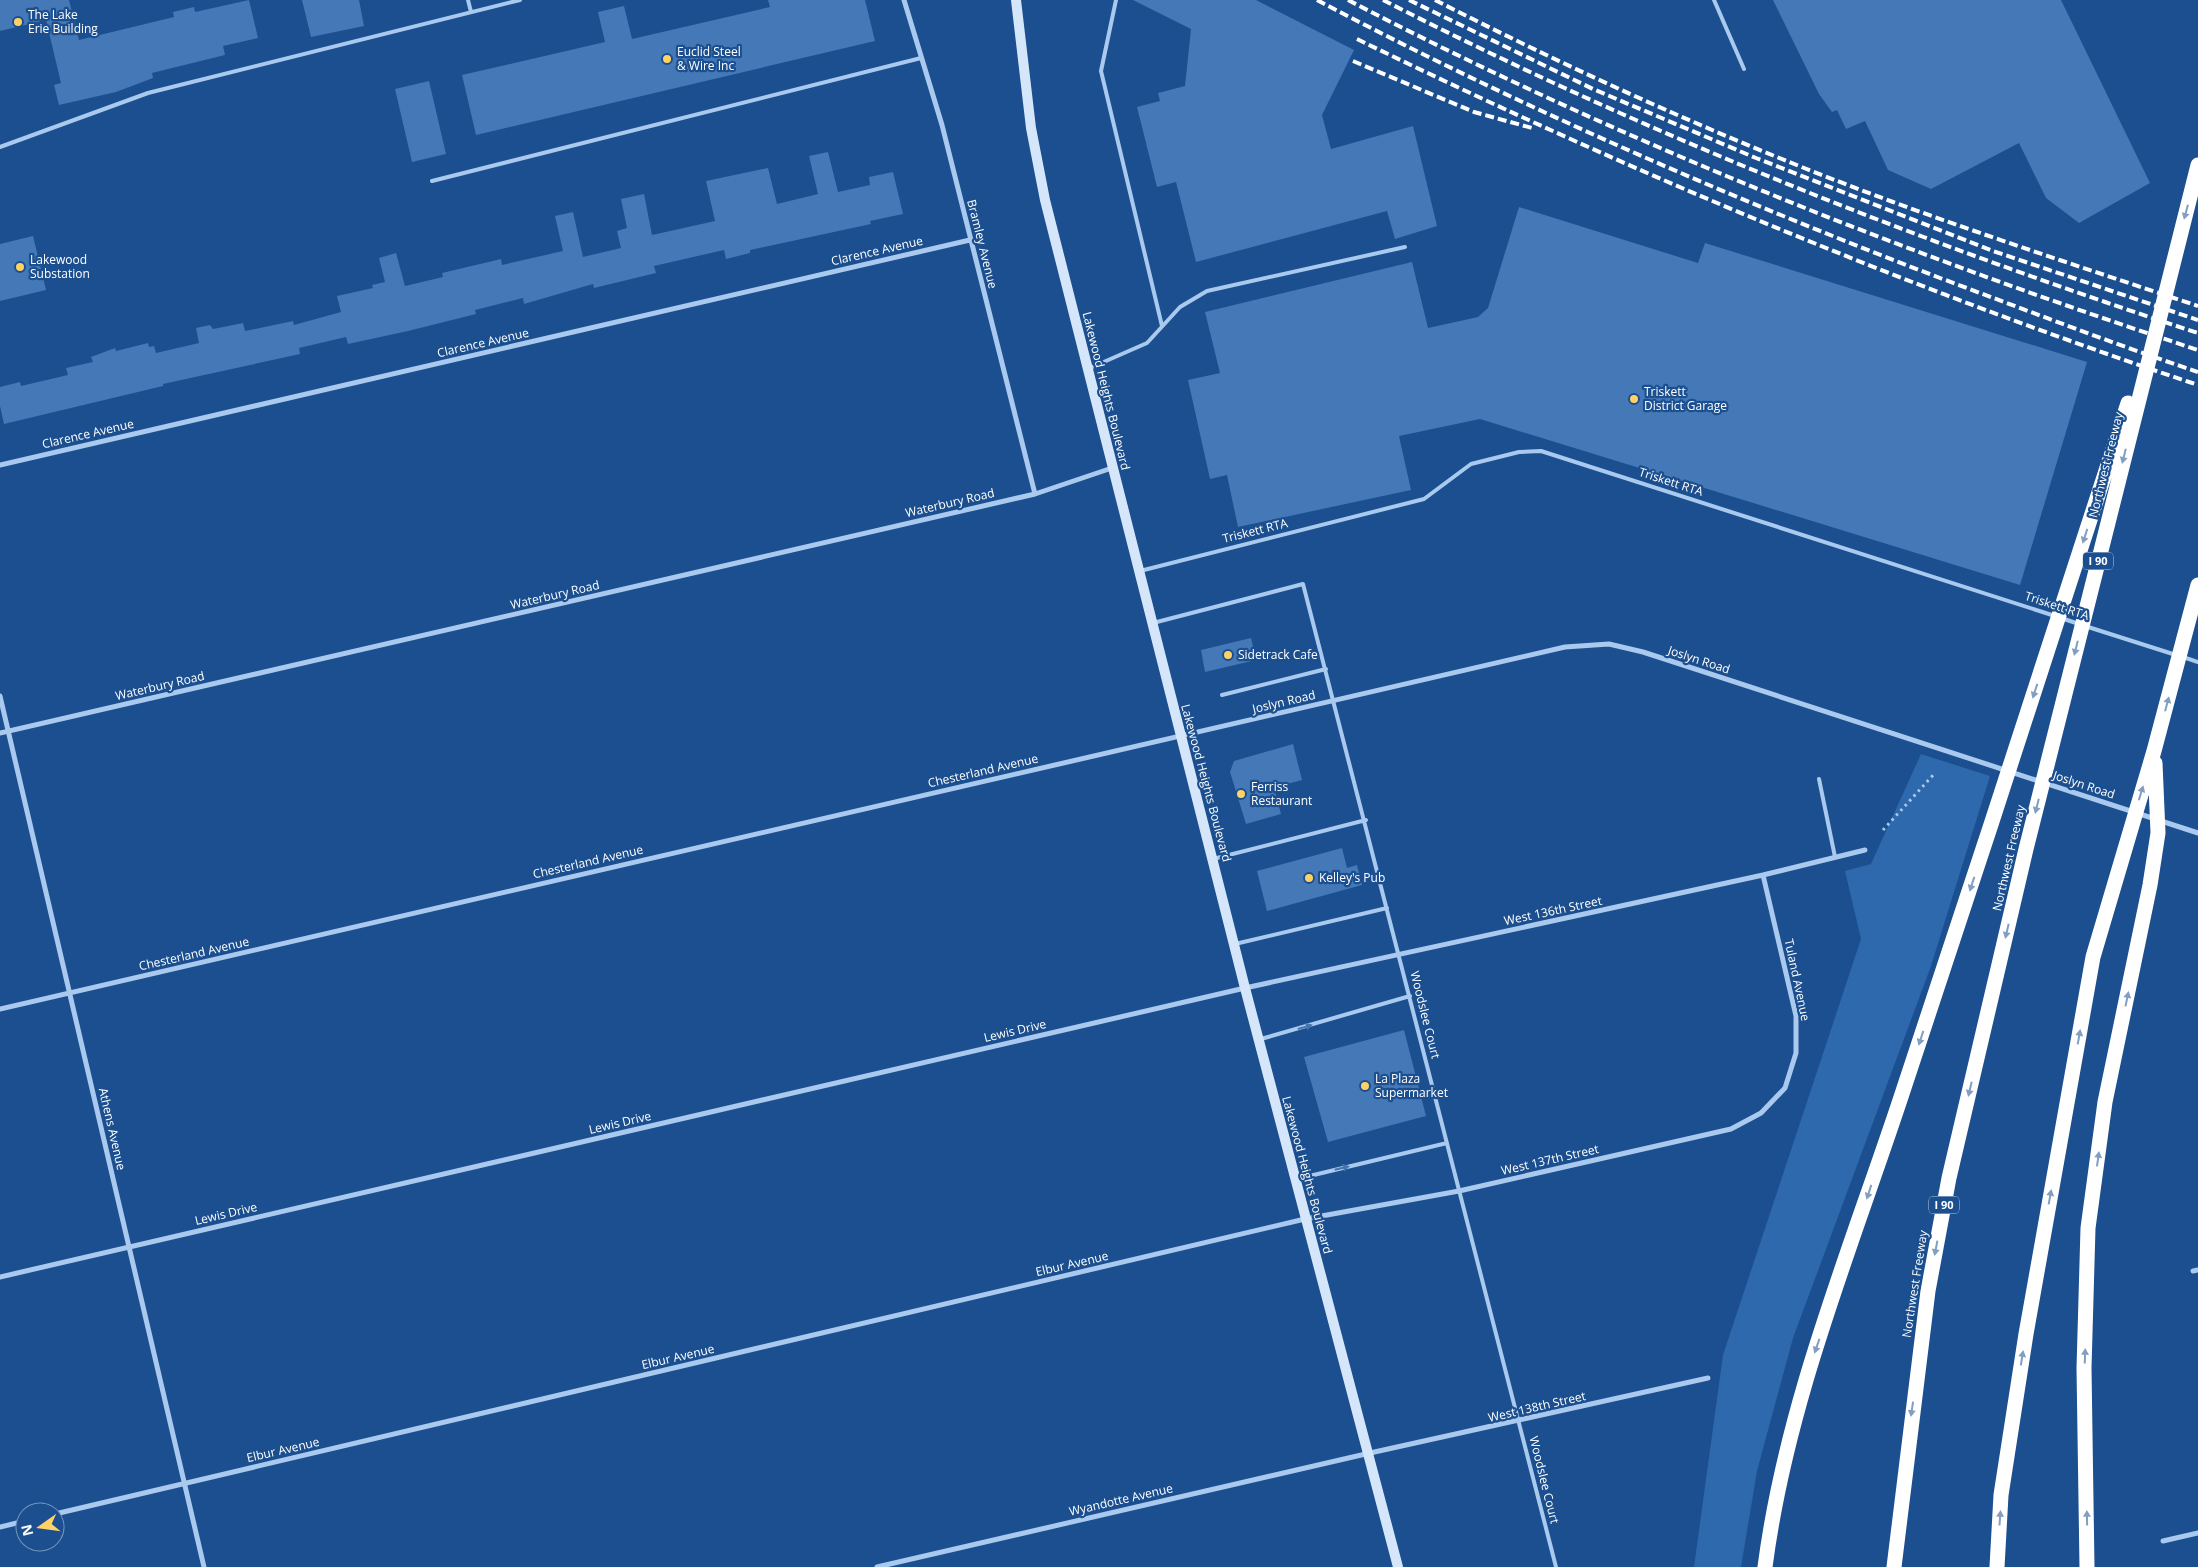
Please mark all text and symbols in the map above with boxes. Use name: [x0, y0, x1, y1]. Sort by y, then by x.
place label: The Lake Erie Building: [28, 6, 98, 37]
marker: The Lake Erie Building: [12, 16, 24, 28]
place label: Euclid Steel & Wire Inc: [677, 43, 741, 74]
marker: Euclid Steel & Wire Inc: [661, 53, 673, 65]
street label: Bramley Avenue: [963, 198, 1002, 290]
one-way arrow: [2181, 205, 2189, 220]
street label: Clarence Avenue: [829, 232, 925, 269]
place label: Lakewood Substation: [30, 251, 90, 282]
marker: Lakewood Substation: [14, 261, 26, 273]
street label: Lakewood Heights Boulevard: [1079, 310, 1134, 472]
street label: Clarence Avenue: [435, 324, 531, 361]
place label: Triskett District Garage: [1644, 383, 1727, 414]
marker: Triskett District Garage: [1628, 393, 1640, 405]
street label: Northwest Freeway: [2084, 409, 2127, 520]
street label: Clarence Avenue: [40, 415, 136, 452]
one-way arrow: [2120, 449, 2128, 464]
street label: Triskett RTA: [1637, 463, 1706, 500]
street label: Waterbury Road: [904, 484, 996, 521]
street label: Triskett RTA: [1221, 514, 1290, 547]
one-way arrow: [2080, 529, 2088, 544]
road number: I 90: [2083, 552, 2113, 570]
street label: Waterbury Road: [509, 576, 601, 613]
street label: Triskett RTA: [2023, 587, 2092, 624]
street label: Joslyn Road: [1665, 641, 1732, 678]
one-way arrow: [2072, 641, 2080, 656]
place label: Sidetrack Cafe: [1238, 646, 1318, 663]
marker: Sidetrack Cafe: [1222, 649, 1234, 661]
street label: Waterbury Road: [114, 667, 206, 704]
one-way arrow: [2031, 684, 2039, 699]
street label: Joslyn Road: [1250, 686, 1317, 717]
one-way arrow: [2163, 697, 2171, 712]
street label: Lakewood Heights Boulevard: [1177, 702, 1236, 864]
street label: Chesterland Avenue: [926, 750, 1040, 791]
street label: Joslyn Road: [2050, 766, 2117, 803]
place label: Ferriss Restaurant: [1251, 778, 1312, 809]
one-way arrow: [2138, 785, 2146, 800]
marker: Ferriss Restaurant: [1235, 788, 1247, 800]
one-way arrow: [2033, 798, 2041, 813]
street label: Northwest Freeway: [1988, 802, 2029, 913]
street label: Chesterland Avenue: [531, 841, 645, 882]
place label: Kelley's Pub: [1319, 869, 1385, 886]
marker: Kelley's Pub: [1303, 872, 1315, 884]
one-way arrow: [1968, 877, 1976, 892]
street label: West 136th Street: [1502, 892, 1603, 929]
one-way arrow: [2003, 923, 2011, 938]
street label: Chesterland Avenue: [137, 933, 251, 974]
street label: Tuland Avenue: [1781, 937, 1815, 1023]
street label: Woodslee Court: [1406, 969, 1445, 1060]
one-way arrow: [2123, 991, 2131, 1007]
street label: Lewis Drive: [982, 1015, 1048, 1046]
one-way arrow: [1298, 1022, 1313, 1030]
one-way arrow: [2075, 1029, 2083, 1045]
one-way arrow: [1917, 1031, 1925, 1046]
place label: La Plaza Supermarket: [1375, 1070, 1448, 1101]
marker: La Plaza Supermarket: [1359, 1080, 1371, 1092]
one-way arrow: [1966, 1082, 1974, 1097]
street label: Athens Avenue: [95, 1086, 130, 1172]
street label: Lakewood Heights Boulevard: [1278, 1094, 1337, 1256]
street label: Lewis Drive: [587, 1107, 653, 1138]
street label: West 137th Street: [1499, 1140, 1600, 1179]
one-way arrow: [2094, 1151, 2102, 1167]
one-way arrow: [1334, 1164, 1349, 1172]
one-way arrow: [1865, 1185, 1873, 1200]
one-way arrow: [2047, 1189, 2055, 1205]
road number: I 90: [1929, 1196, 1959, 1214]
street label: Lewis Drive: [193, 1198, 259, 1229]
street label: Northwest Freeway: [1898, 1228, 1932, 1339]
one-way arrow: [1931, 1240, 1939, 1256]
street label: Elbur Avenue: [1034, 1247, 1110, 1280]
one-way arrow: [1812, 1339, 1820, 1354]
street label: Elbur Avenue: [640, 1340, 716, 1373]
one-way arrow: [2081, 1348, 2089, 1364]
one-way arrow: [2019, 1349, 2027, 1365]
street label: West 138th Street: [1486, 1387, 1587, 1426]
one-way arrow: [1908, 1401, 1916, 1417]
street label: Elbur Avenue: [245, 1433, 321, 1466]
street label: Woodslee Court: [1525, 1434, 1564, 1525]
street label: Wyandotte Avenue: [1067, 1479, 1175, 1520]
north arrow: [15, 1502, 65, 1552]
one-way arrow: [1996, 1510, 2004, 1526]
one-way arrow: [2083, 1510, 2091, 1526]
text: N: [16, 1522, 37, 1538]

